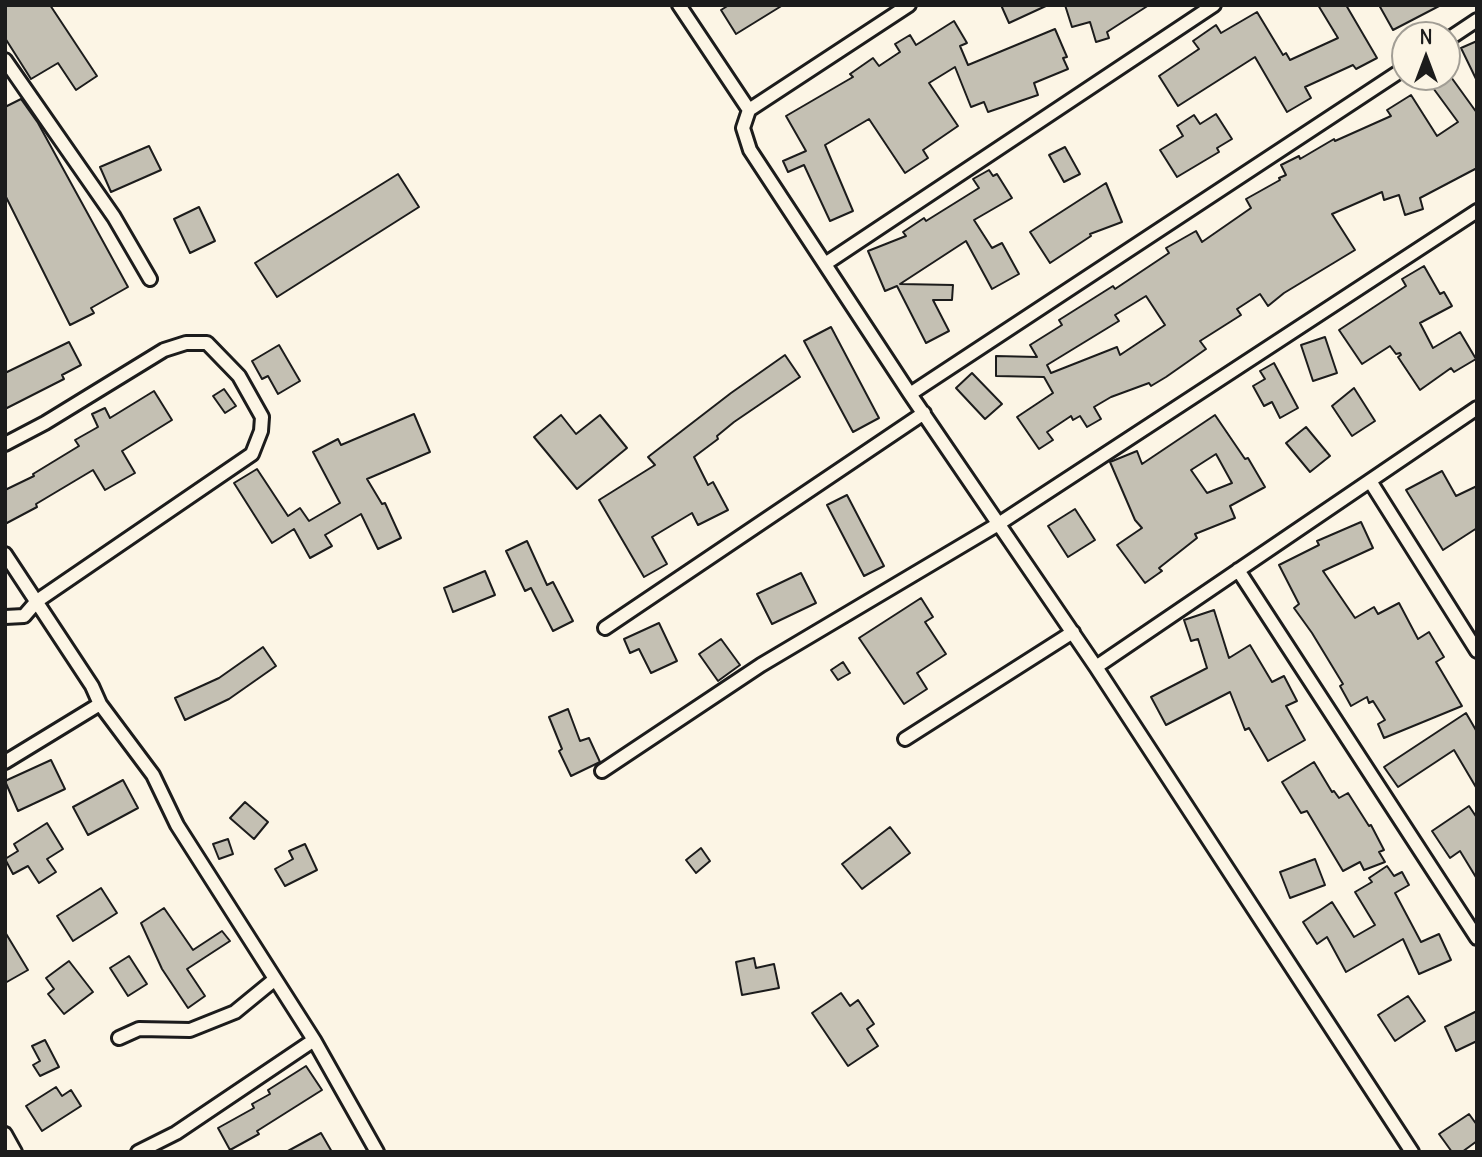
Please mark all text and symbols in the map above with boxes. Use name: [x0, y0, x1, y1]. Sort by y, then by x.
north arrow: [1391, 21, 1461, 91]
text: N: [1419, 25, 1433, 49]

